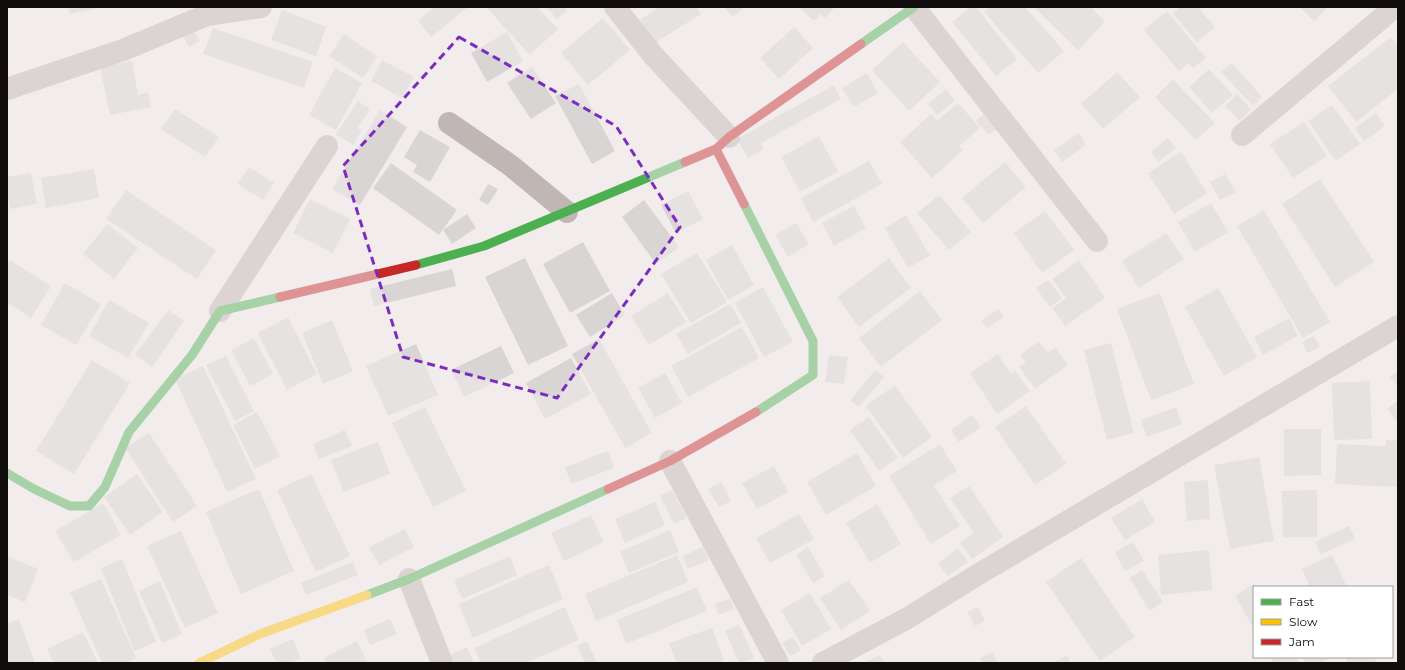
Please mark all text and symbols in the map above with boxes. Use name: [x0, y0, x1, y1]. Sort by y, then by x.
legend: [1253, 586, 1393, 658]
text: Fast: [1289, 594, 1314, 609]
text: Slow: [1289, 614, 1318, 629]
text: Jam: [1288, 634, 1315, 649]

